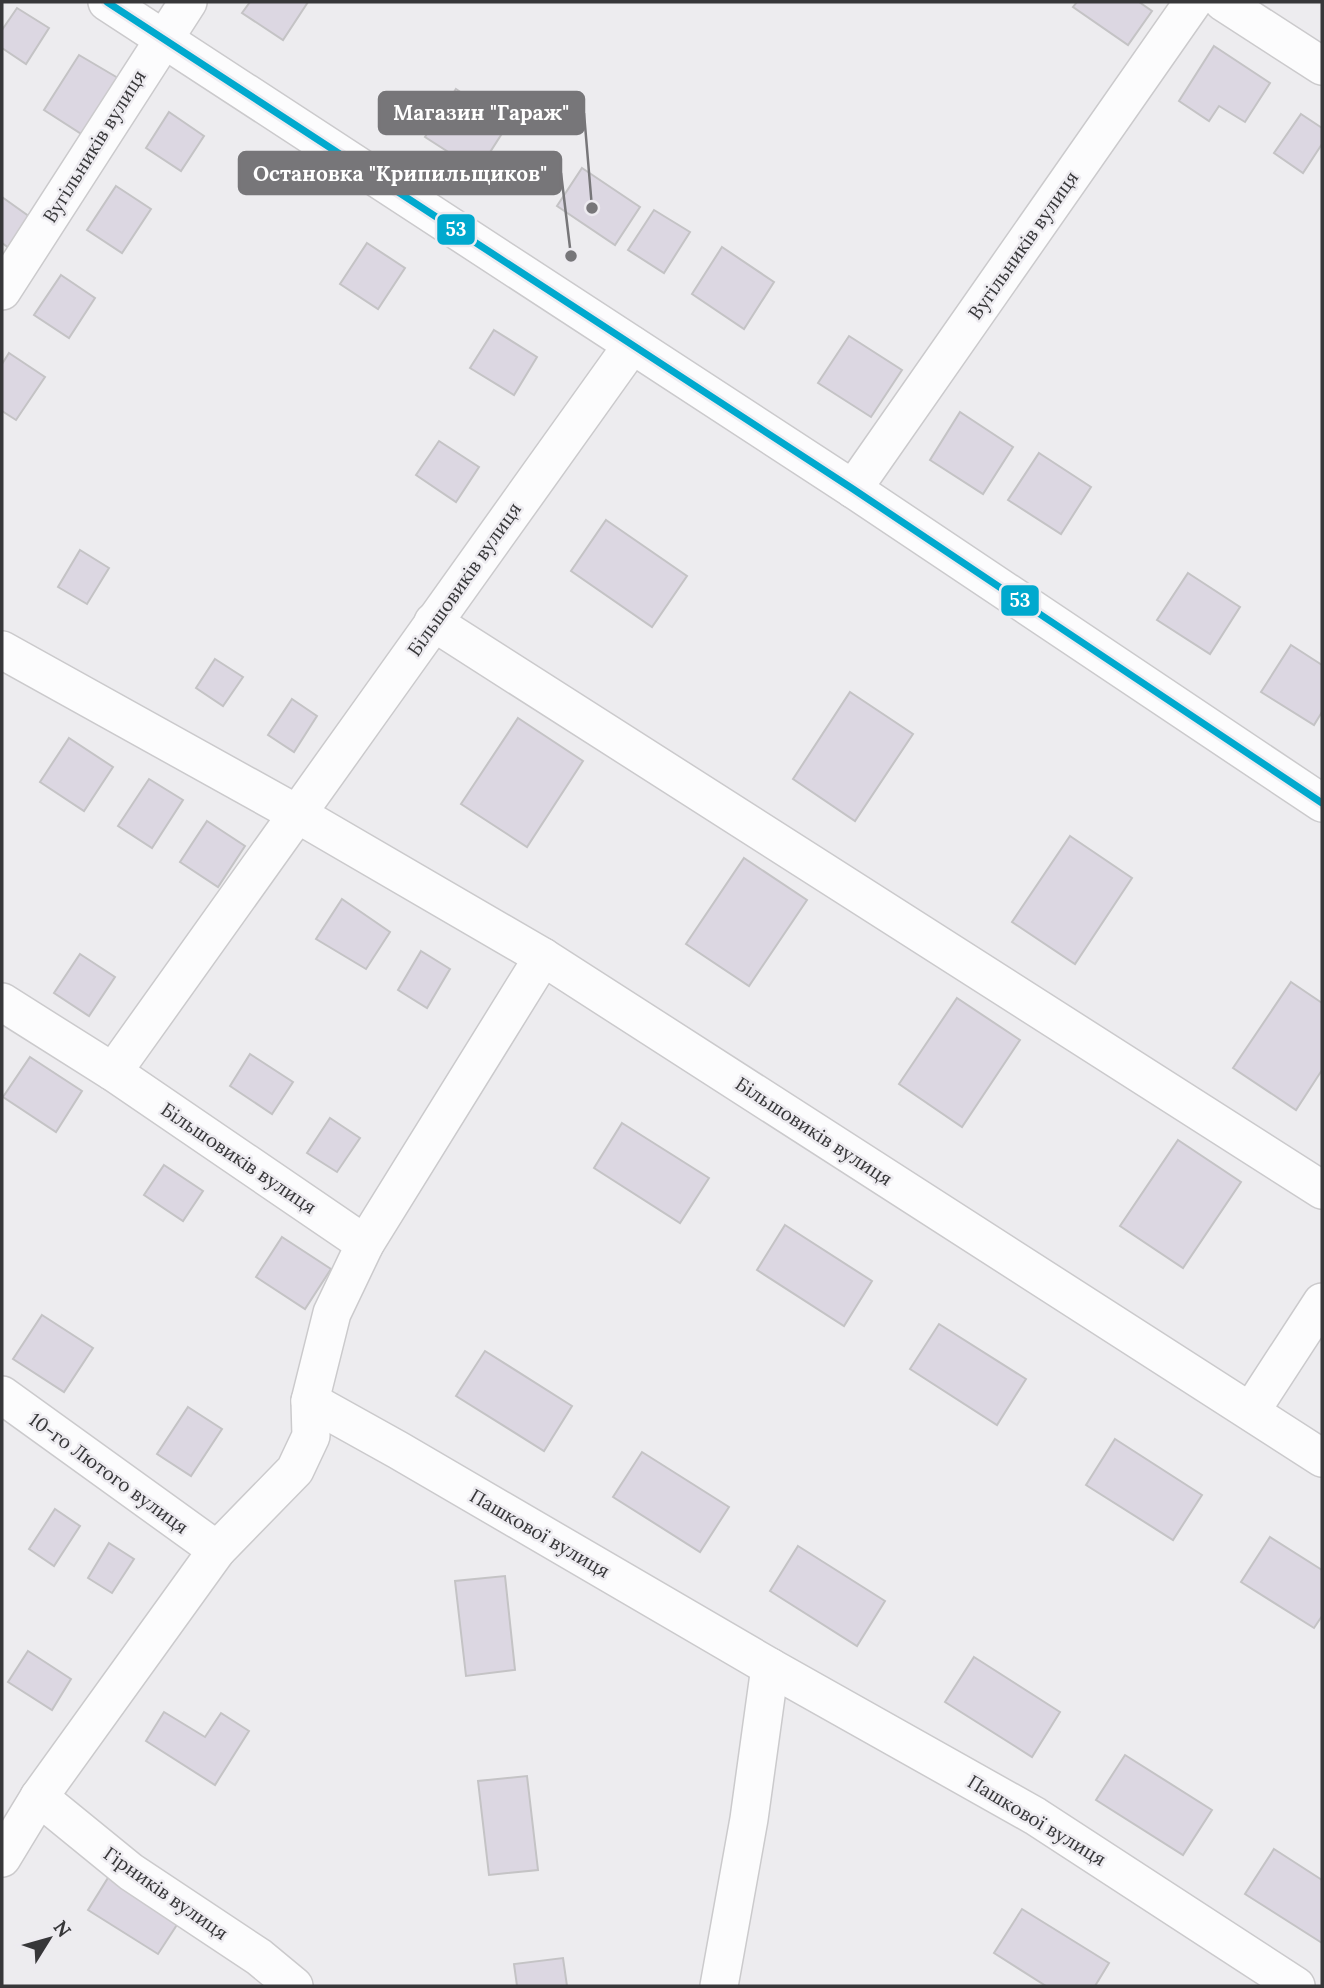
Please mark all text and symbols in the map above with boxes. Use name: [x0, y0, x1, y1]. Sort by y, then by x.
street label: Вугільників вулиця: [37, 65, 151, 227]
callout: Магазин "Гараж": [379, 92, 584, 134]
text: Магазин "Гараж": [393, 99, 569, 126]
callout: Остановка "Крипильщиков": [239, 152, 561, 194]
text: Остановка "Крипильщиков": [253, 160, 547, 187]
street label: Вугільників вулиця: [963, 166, 1083, 324]
line badge: 53: [436, 213, 476, 246]
text: 53: [446, 217, 466, 241]
street label: Більшовиків вулиця: [402, 497, 526, 661]
line badge: 53: [1000, 584, 1040, 617]
text: 53: [1010, 588, 1030, 612]
street label: Більшовиків вулиця: [731, 1071, 897, 1191]
street label: Більшовиків вулиця: [157, 1097, 321, 1219]
street label: 10-го Лютого вулиця: [25, 1407, 193, 1539]
street label: Пашкової вулиця: [466, 1483, 614, 1583]
street label: Пашкової вулиця: [963, 1769, 1111, 1871]
street label: Гірників вулиця: [99, 1841, 233, 1945]
north arrow: [14, 1904, 84, 1974]
text: N: [49, 1916, 77, 1942]

